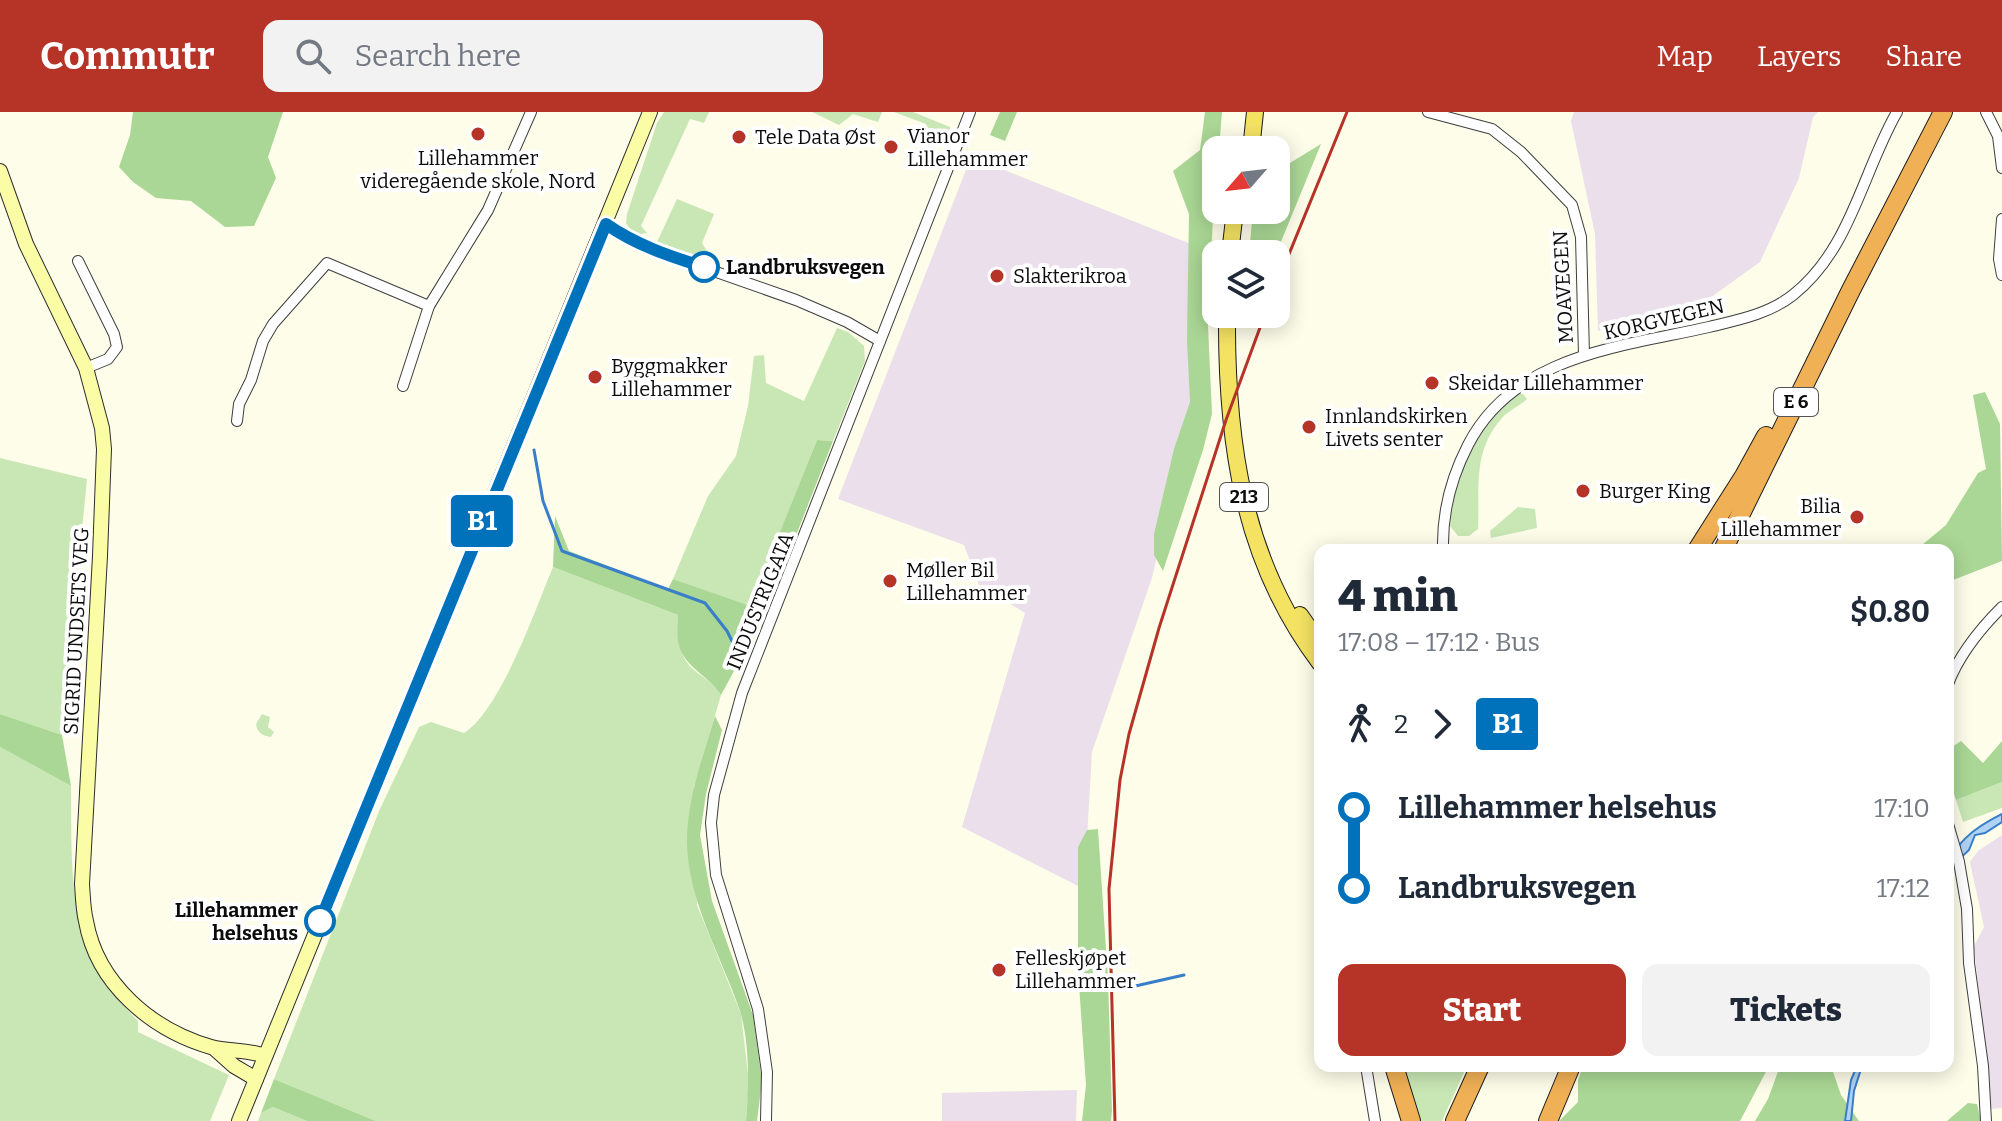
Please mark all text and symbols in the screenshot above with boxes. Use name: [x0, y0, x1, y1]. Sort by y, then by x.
search box: [263, 20, 823, 92]
text: Commutr: [40, 33, 215, 79]
icon: search: [291, 34, 335, 78]
text: Search here: [355, 38, 521, 74]
text: Map: [1656, 40, 1713, 73]
text: Layers: [1757, 40, 1841, 73]
text: Share: [1885, 40, 1962, 73]
place label: Vianor Lillehammer: [907, 124, 1028, 171]
marker: Lillehammer videregående skole, Nord: [469, 125, 487, 143]
place label: Tele Data Øst: [755, 125, 876, 149]
marker: Tele Data Øst: [730, 128, 748, 146]
north arrow: [1202, 136, 1290, 224]
map controls: [1202, 136, 1290, 328]
marker: Vianor Lillehammer: [882, 138, 900, 156]
place label: Lillehammer videregående skole, Nord: [360, 146, 596, 193]
street label: MOAVEGEN: [1548, 230, 1578, 344]
button: layers: [1202, 240, 1290, 328]
marker: Landbruksvegen: [689, 252, 719, 282]
place label: Landbruksvegen: [726, 255, 885, 279]
place label: Slakterikroa: [1013, 264, 1127, 288]
marker: Slakterikroa: [988, 267, 1006, 285]
street label: KORGVEGEN: [1601, 293, 1727, 345]
place label: Byggmakker Lillehammer: [611, 354, 732, 401]
marker: Byggmakker Lillehammer: [586, 368, 604, 386]
place label: Skeidar Lillehammer: [1448, 371, 1644, 395]
marker: Skeidar Lillehammer: [1423, 374, 1441, 392]
road number: E 6: [1774, 388, 1818, 416]
place label: Innlandskirken Livets senter: [1325, 404, 1468, 451]
marker: Innlandskirken Livets senter: [1300, 418, 1318, 436]
place label: Burger King: [1599, 479, 1711, 503]
marker: Burger King: [1574, 482, 1592, 500]
road number: 213: [1220, 483, 1268, 511]
place label: Bilia Lillehammer: [1721, 494, 1841, 541]
line badge: B1: [446, 495, 518, 547]
text: B1: [467, 504, 497, 537]
marker: Bilia Lillehammer: [1848, 508, 1866, 526]
street label: SIGRID UNDSETS VEG: [59, 527, 93, 735]
street label: INDUSTRIGATA: [721, 528, 799, 673]
place label: Møller Bil Lillehammer: [906, 558, 1027, 605]
text: 4 min: [1338, 570, 1458, 623]
marker: Møller Bil Lillehammer: [881, 572, 899, 590]
text: $0.80: [1850, 594, 1930, 630]
text: 17:08 – 17:12 · Bus: [1338, 627, 1540, 658]
icon: walk: [1338, 702, 1382, 746]
icon: forward: [1420, 702, 1464, 746]
text: B1: [1492, 707, 1522, 740]
text: 2: [1394, 709, 1408, 740]
text: Lillehammer helsehus: [1398, 790, 1717, 826]
text: 17:10: [1874, 793, 1930, 824]
text: Landbruksvegen: [1398, 870, 1636, 906]
text: 17:12: [1876, 873, 1930, 904]
place label: Lillehammer helsehus: [175, 898, 299, 945]
marker: Lillehammer helsehus: [305, 906, 335, 936]
place label: Felleskjøpet Lillehammer: [1015, 946, 1136, 993]
marker: Felleskjøpet Lillehammer: [990, 961, 1008, 979]
button: Start: [1338, 964, 1626, 1056]
button: Tickets: [1642, 964, 1930, 1056]

